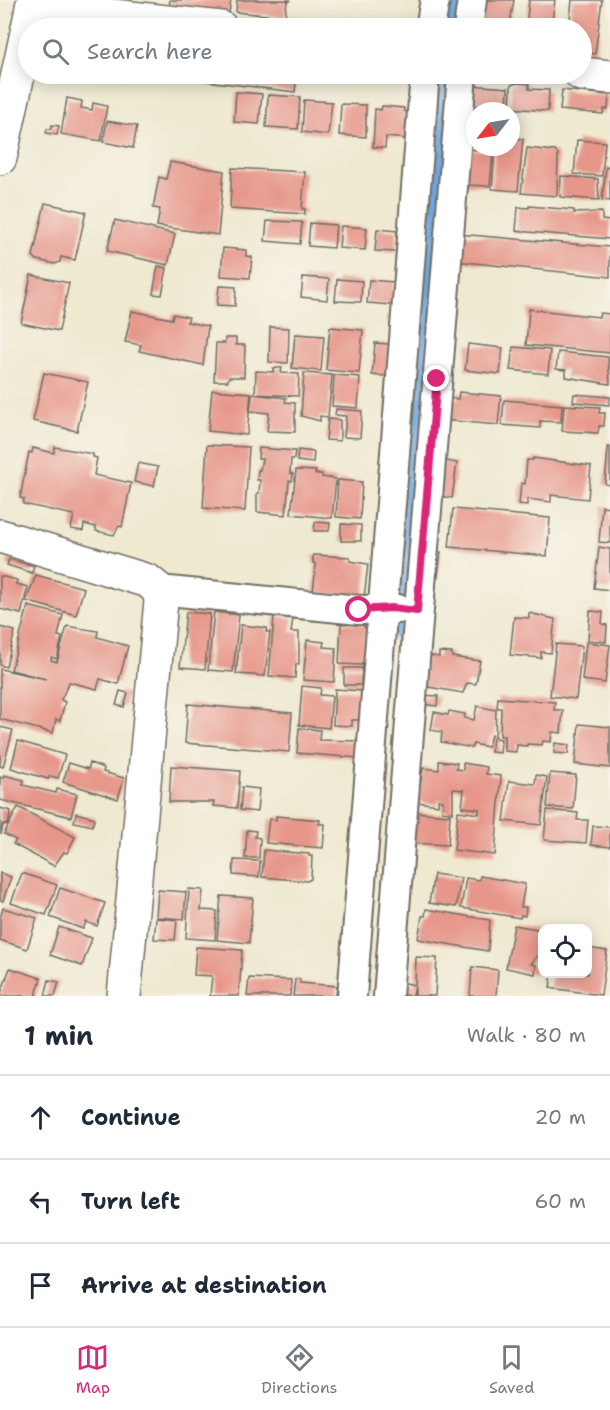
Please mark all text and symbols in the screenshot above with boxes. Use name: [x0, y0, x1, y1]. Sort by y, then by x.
search box: [18, 18, 592, 84]
icon: search: [39, 35, 72, 68]
text: Search here: [87, 37, 213, 66]
north arrow: [466, 102, 520, 156]
route end: [423, 365, 449, 391]
route start: [345, 596, 371, 622]
map controls: [538, 924, 592, 978]
button: locate: [538, 924, 592, 978]
text: 1 min: [24, 1018, 93, 1053]
text: Walk · 80 m: [467, 1022, 586, 1048]
icon: ahead: [24, 1101, 57, 1134]
text: Continue: [81, 1103, 181, 1132]
text: 20 m: [535, 1104, 586, 1130]
icon: left: [24, 1185, 57, 1218]
text: Turn left: [81, 1187, 180, 1216]
text: 60 m: [534, 1188, 586, 1214]
icon: arrive: [24, 1269, 57, 1302]
text: Arrive at destination: [81, 1271, 327, 1300]
tab: Map: [76, 1341, 110, 1398]
tab: Directions: [261, 1341, 338, 1398]
tab: Saved: [489, 1341, 534, 1398]

